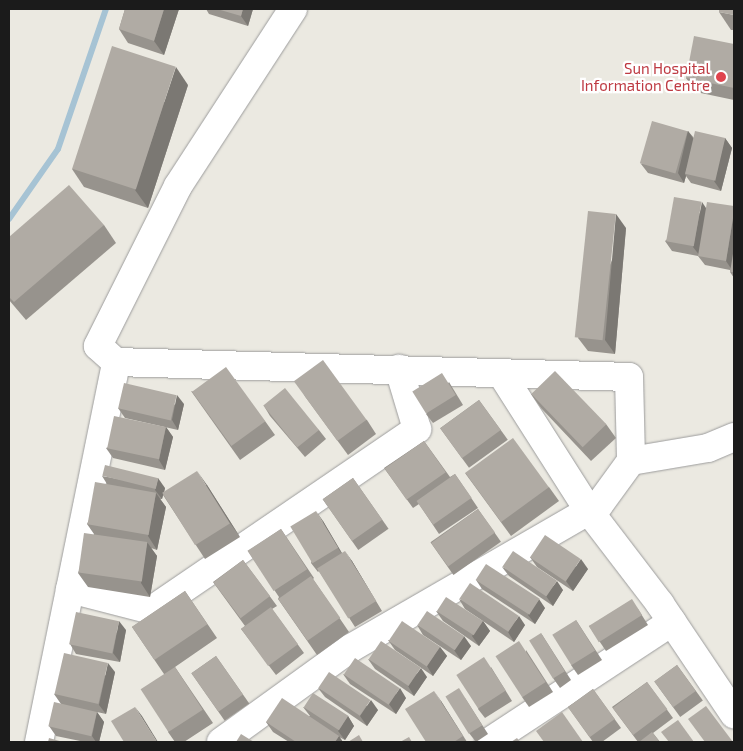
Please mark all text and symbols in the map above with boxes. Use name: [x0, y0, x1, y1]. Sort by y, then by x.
place label: Sun Hospital Information Centre: [581, 59, 710, 94]
marker: Sun Hospital Information Centre: [714, 70, 728, 84]

